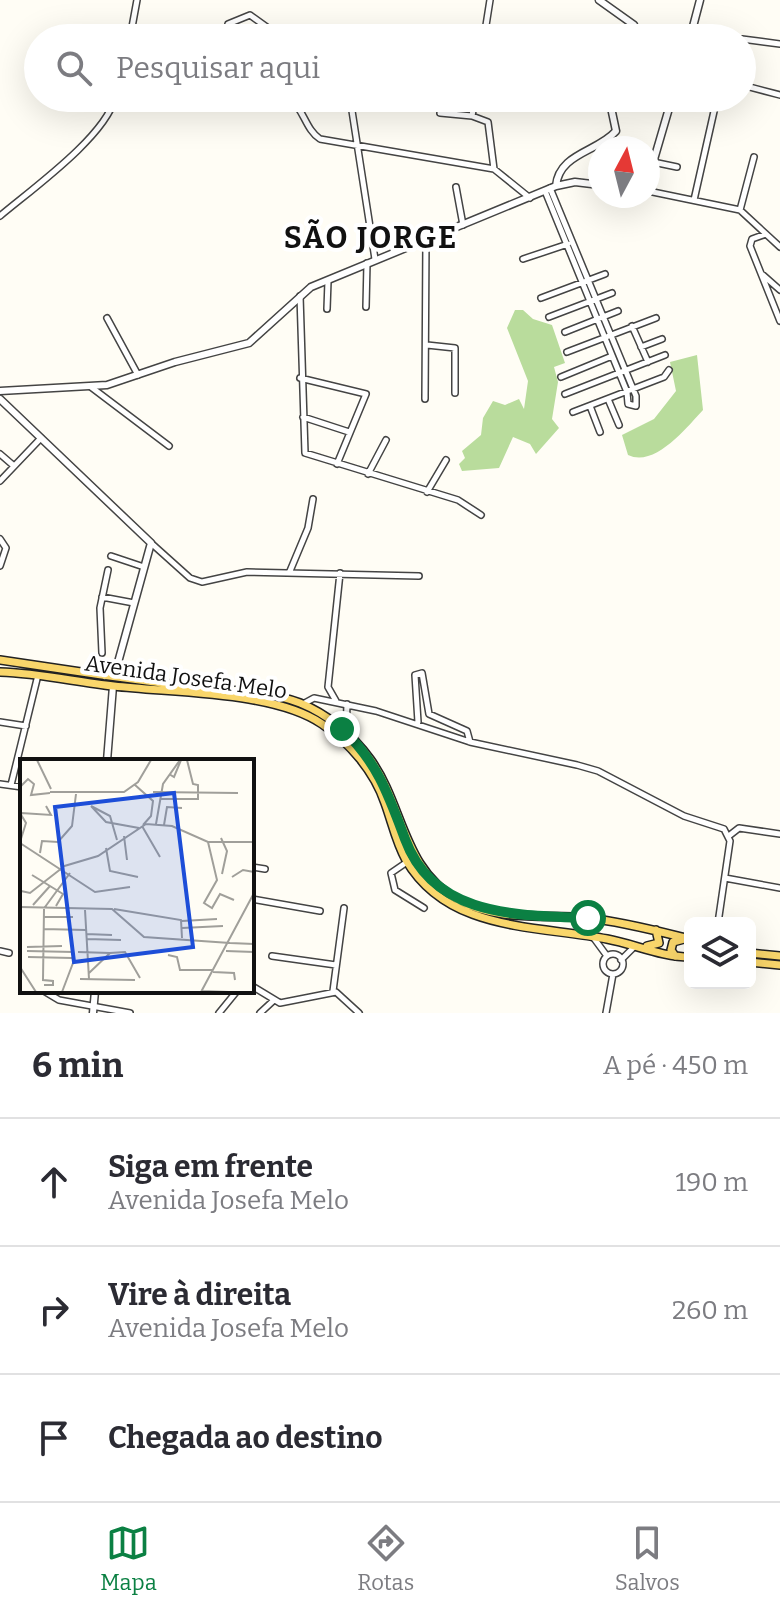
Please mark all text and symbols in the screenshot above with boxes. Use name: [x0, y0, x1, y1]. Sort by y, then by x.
search box: [24, 24, 756, 112]
icon: search: [52, 46, 96, 90]
text: Pesquisar aqui: [116, 50, 320, 86]
north arrow: [588, 136, 660, 208]
district label: SÃO JORGE: [284, 218, 458, 256]
street label: Avenida Josefa Melo: [83, 649, 289, 705]
route end: [324, 711, 360, 747]
inset map: [20, 759, 254, 993]
route start: [570, 900, 606, 936]
map controls: [684, 917, 756, 989]
button: layers: [684, 917, 756, 989]
text: 6 min: [32, 1045, 123, 1086]
text: A pé · 450 m: [603, 1050, 748, 1081]
text: Siga em frente: [108, 1149, 313, 1185]
icon: ahead: [32, 1160, 76, 1204]
text: 190 m: [676, 1167, 748, 1198]
text: Avenida Josefa Melo: [108, 1185, 349, 1216]
text: Vire à direita: [108, 1277, 291, 1313]
icon: right: [32, 1288, 76, 1332]
text: 260 m: [672, 1295, 748, 1326]
text: Avenida Josefa Melo: [108, 1313, 349, 1344]
icon: arrive: [32, 1416, 76, 1460]
text: Chegada ao destino: [108, 1420, 383, 1456]
tab: Mapa: [100, 1521, 157, 1596]
tab: Rotas: [357, 1521, 414, 1596]
tab: Salvos: [615, 1521, 680, 1596]

